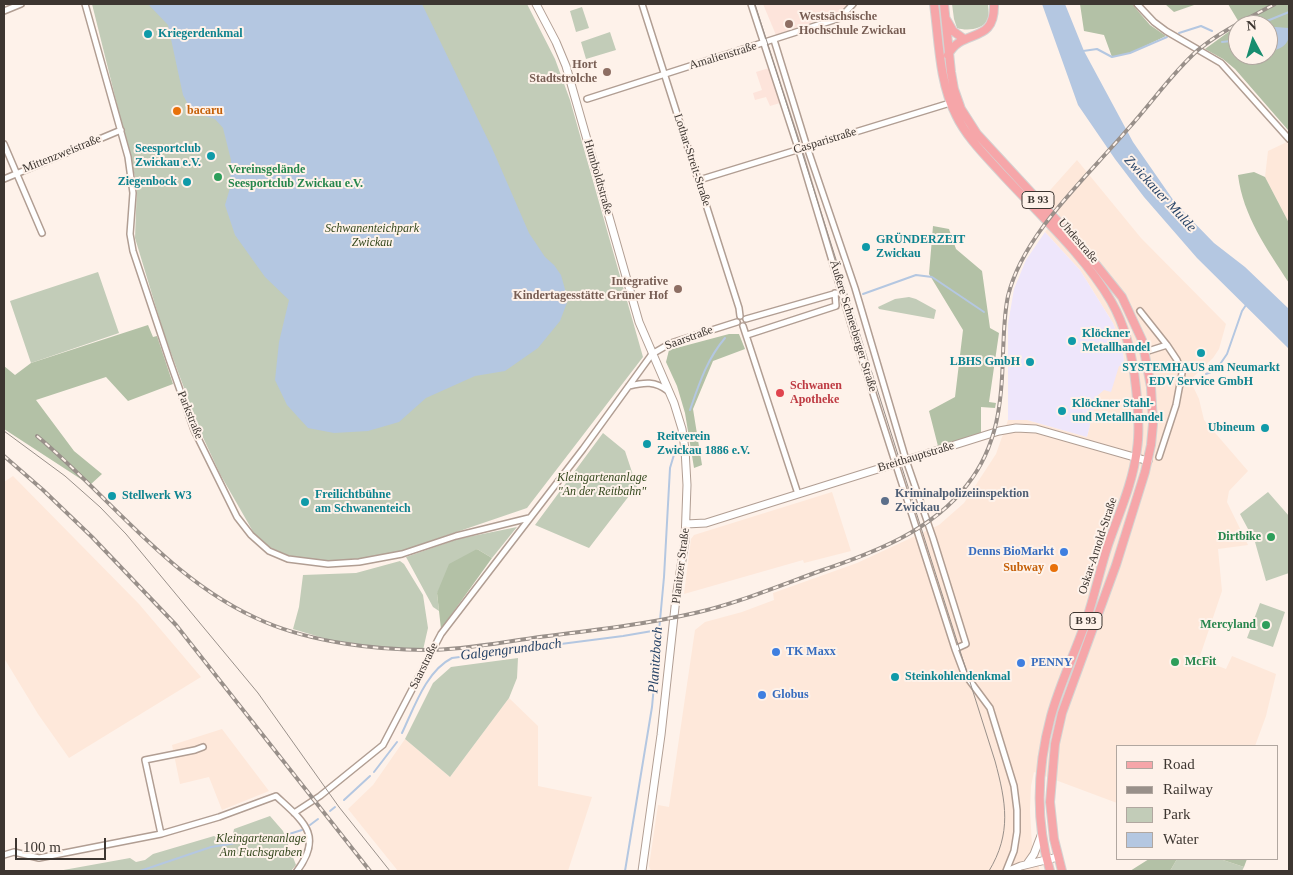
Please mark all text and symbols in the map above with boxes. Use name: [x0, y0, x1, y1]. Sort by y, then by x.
place label: Westsächsische Hochschule Zwickau: [799, 10, 906, 38]
north arrow: [1228, 15, 1278, 65]
marker: Westsächsische Hochschule Zwickau: [783, 18, 795, 30]
text: N: [1246, 18, 1257, 34]
place label: Kriegerdenkmal: [158, 27, 243, 41]
marker: Kriegerdenkmal: [142, 28, 154, 40]
street label: Amalienstraße: [687, 39, 759, 73]
place label: Hort Stadtstrolche: [529, 58, 597, 86]
marker: Hort Stadtstrolche: [601, 66, 613, 78]
place label: bacaru: [187, 104, 223, 118]
marker: bacaru: [171, 105, 183, 117]
street label: Lothar-Streit-Straße: [670, 112, 714, 208]
street label: Casparistraße: [792, 125, 858, 157]
street label: Mittenzweistraße: [21, 132, 103, 176]
street label: Humboldtstraße: [580, 138, 616, 216]
place label: Seesportclub Zwickau e.V.: [135, 142, 201, 170]
marker: Seesportclub Zwickau e.V.: [205, 150, 217, 162]
water label: Zwickauer Mulde: [1120, 152, 1200, 236]
place label: Vereinsgelände Seesportclub Zwickau e.V.: [228, 163, 363, 191]
marker: Vereinsgelände Seesportclub Zwickau e.V.: [212, 171, 224, 183]
place label: Ziegenbock: [118, 175, 177, 189]
marker: Ziegenbock: [181, 176, 193, 188]
road number: B 93: [1022, 192, 1054, 208]
street label: Uhdestraße: [1055, 216, 1101, 266]
park label: Schwanenteichpark Zwickau: [325, 222, 419, 250]
place label: GRÜNDERZEIT Zwickau: [876, 233, 965, 261]
marker: GRÜNDERZEIT Zwickau: [860, 241, 872, 253]
street label: Äußere Schneeberger Straße: [826, 258, 880, 394]
place label: Integrative Kindertagesstätte Grüner Hof: [513, 275, 668, 303]
marker: Integrative Kindertagesstätte Grüner Hof: [672, 283, 684, 295]
street label: Saarstraße: [663, 323, 715, 353]
place label: Klöckner Metallhandel: [1082, 327, 1150, 355]
marker: Klöckner Metallhandel: [1066, 335, 1078, 347]
marker: SYSTEMHAUS am Neumarkt EDV Service GmbH: [1195, 347, 1207, 359]
place label: LBHS GmbH: [950, 355, 1020, 369]
marker: LBHS GmbH: [1024, 356, 1036, 368]
place label: SYSTEMHAUS am Neumarkt EDV Service GmbH: [1122, 361, 1280, 389]
place label: Schwanen Apotheke: [790, 379, 842, 407]
marker: Schwanen Apotheke: [774, 387, 786, 399]
street label: Parkstraße: [174, 389, 206, 441]
place label: Klöckner Stahl- und Metallhandel: [1072, 397, 1163, 425]
marker: Klöckner Stahl- und Metallhandel: [1056, 405, 1068, 417]
place label: Ubineum: [1208, 421, 1255, 435]
marker: Ubineum: [1259, 422, 1271, 434]
place label: Reitverein Zwickau 1886 e.V.: [657, 430, 750, 458]
marker: Reitverein Zwickau 1886 e.V.: [641, 438, 653, 450]
street label: Breithauptstraße: [876, 439, 956, 475]
park label: Kleingartenanlage "An der Reitbahn": [557, 471, 647, 499]
place label: Kriminalpolizeiinspektion Zwickau: [895, 487, 1029, 515]
place label: Freilichtbühne am Schwanenteich: [315, 488, 411, 516]
place label: Stellwerk W3: [122, 489, 192, 503]
marker: Stellwerk W3: [106, 490, 118, 502]
marker: Kriminalpolizeiinspektion Zwickau: [879, 495, 891, 507]
marker: Freilichtbühne am Schwanenteich: [299, 496, 311, 508]
street label: Oskar-Arnold-Straße: [1076, 496, 1120, 596]
street label: Planitzer Straße: [669, 527, 693, 605]
place label: Dirtbike: [1218, 530, 1261, 544]
marker: Dirtbike: [1265, 531, 1277, 543]
place label: Denns BioMarkt: [968, 545, 1054, 559]
marker: Denns BioMarkt: [1058, 546, 1070, 558]
place label: Subway: [1003, 561, 1044, 575]
marker: Subway: [1048, 562, 1060, 574]
road number: B 93: [1070, 612, 1102, 630]
place label: Mercyland: [1200, 618, 1256, 632]
marker: Mercyland: [1260, 619, 1272, 631]
water label: Planitzbach: [645, 626, 667, 694]
water label: Galgengrundbach: [459, 635, 563, 665]
street label: Saarstraße: [407, 640, 441, 692]
place label: TK Maxx: [786, 645, 836, 659]
marker: TK Maxx: [770, 646, 782, 658]
place label: McFit: [1185, 655, 1216, 669]
place label: PENNY: [1031, 656, 1072, 670]
marker: McFit: [1169, 656, 1181, 668]
marker: PENNY: [1015, 657, 1027, 669]
place label: Steinkohlendenkmal: [905, 670, 1010, 684]
marker: Steinkohlendenkmal: [889, 671, 901, 683]
place label: Globus: [772, 688, 809, 702]
marker: Globus: [756, 689, 768, 701]
legend: [1116, 745, 1278, 860]
text: Road: [1163, 756, 1195, 772]
text: Railway: [1163, 781, 1213, 797]
text: Park: [1163, 806, 1191, 822]
scale bar: [18, 828, 109, 860]
text: Water: [1163, 831, 1198, 847]
park label: Kleingartenanlage Am Fuchsgraben: [216, 832, 306, 860]
text: 100 m: [23, 839, 61, 855]

